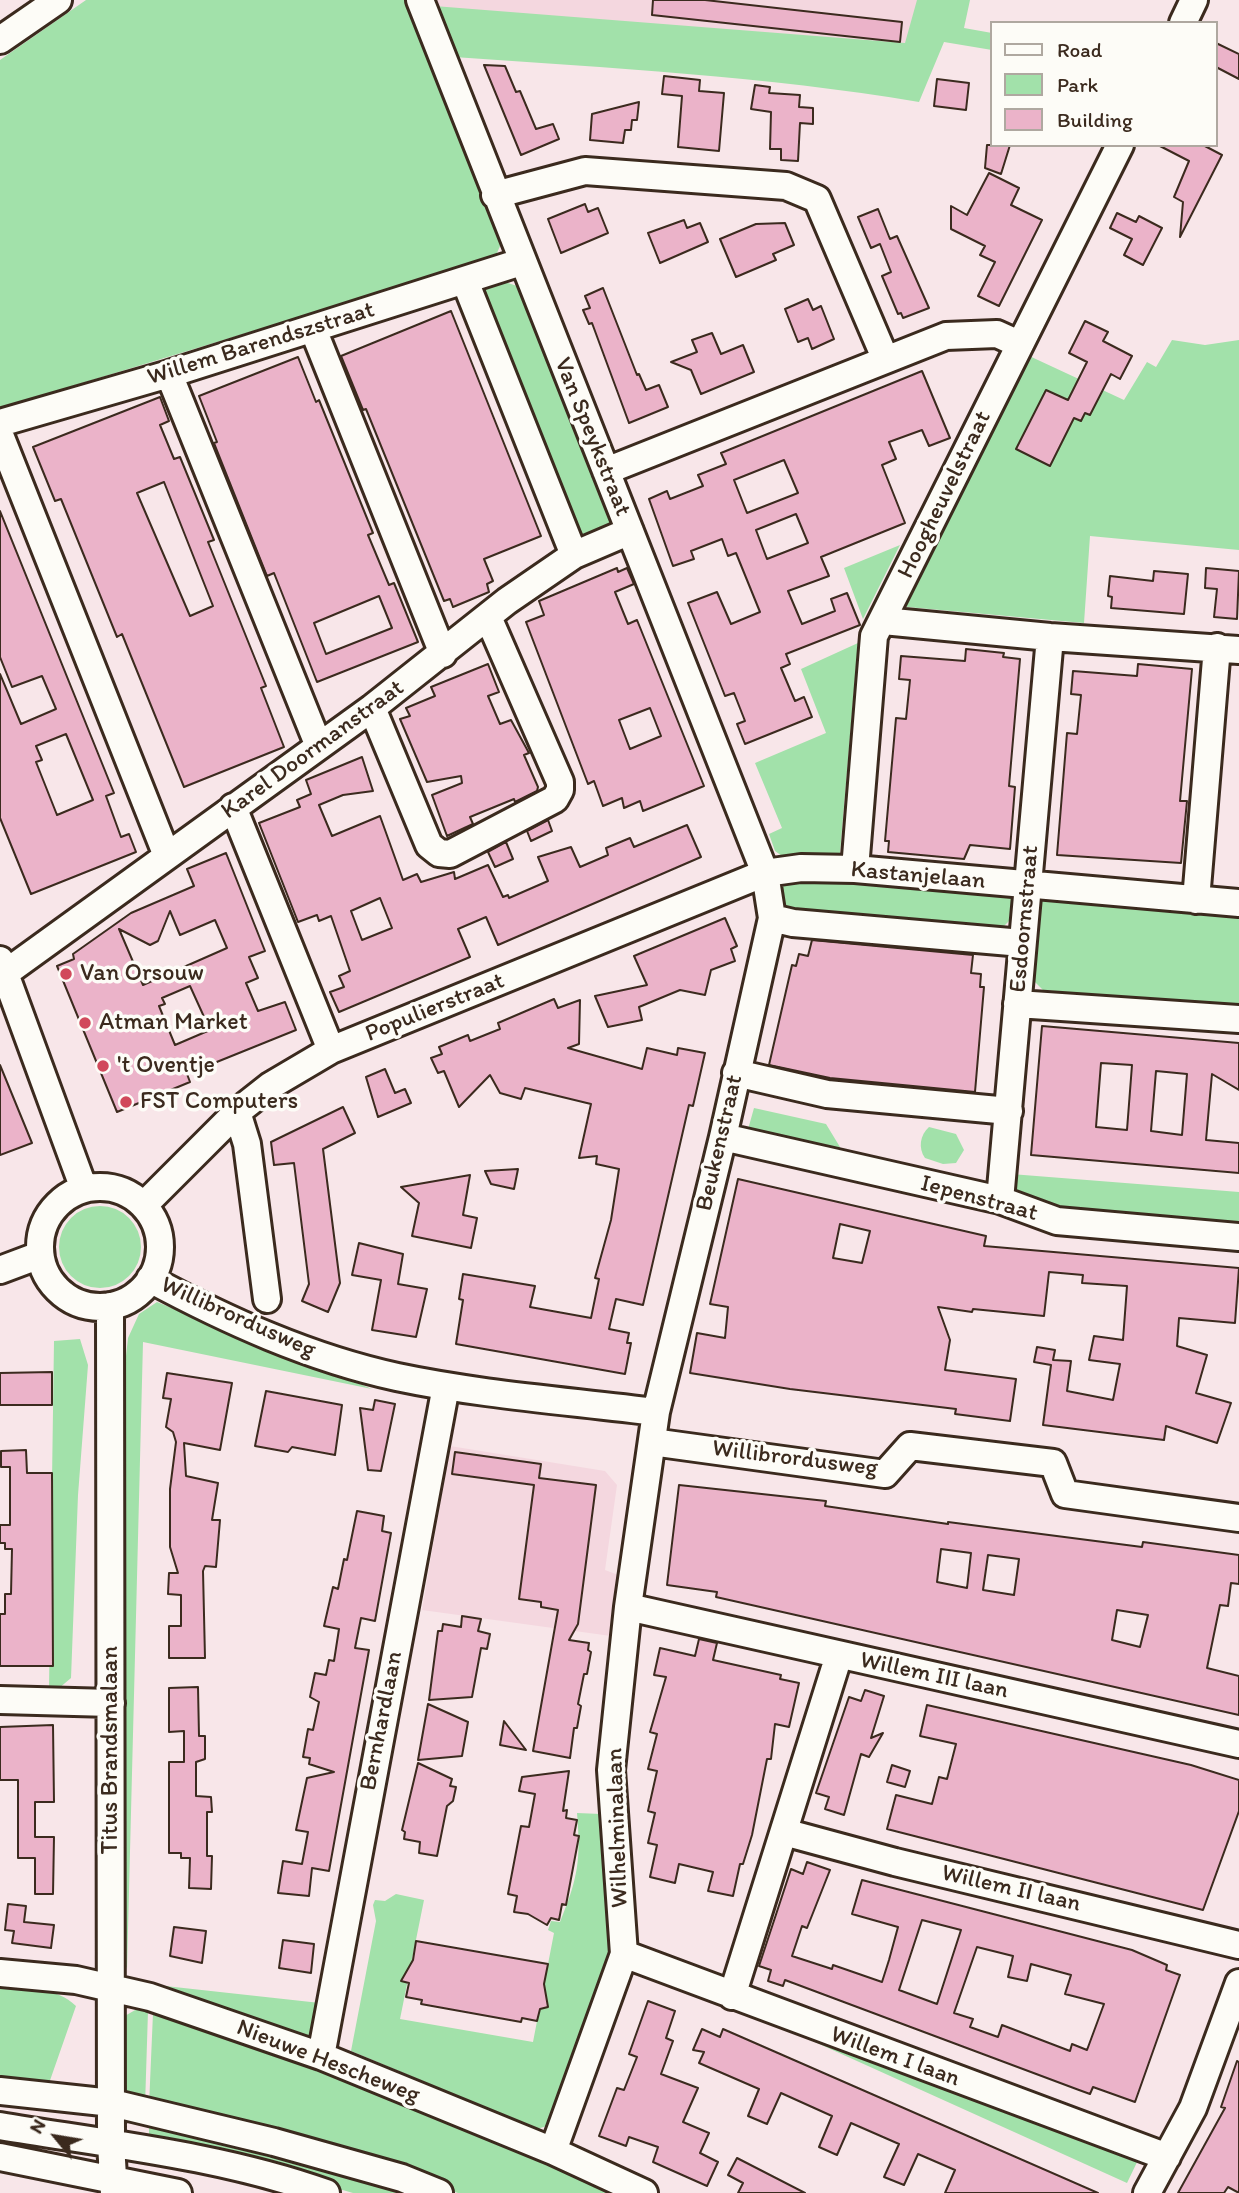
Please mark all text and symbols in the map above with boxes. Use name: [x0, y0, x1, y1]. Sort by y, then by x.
legend: [990, 21, 1218, 147]
text: Road: [1057, 37, 1102, 62]
text: Park: [1057, 72, 1098, 97]
text: Building: [1057, 107, 1133, 132]
street label: Willem Barendszstraat: [144, 296, 378, 392]
street label: Van Speykstraat: [547, 354, 637, 520]
street label: Hoogheuvelstraat: [892, 406, 998, 584]
street label: Karel Doormanstraat: [216, 674, 410, 826]
street label: Esdoornstraat: [1004, 844, 1046, 994]
street label: Kastanjelaan: [849, 856, 987, 896]
place label: Van Orsouw: [80, 960, 204, 988]
marker: Van Orsouw: [58, 966, 74, 982]
street label: Populierstraat: [361, 967, 509, 1049]
place label: Atman Market: [99, 1009, 248, 1037]
marker: Atman Market: [77, 1015, 93, 1031]
place label: 't Oventje: [117, 1052, 215, 1080]
marker: 't Oventje: [95, 1058, 111, 1074]
street label: Beukenstraat: [690, 1072, 750, 1214]
place label: FST Computers: [140, 1088, 298, 1116]
marker: FST Computers: [118, 1094, 134, 1110]
street label: Iepenstraat: [917, 1170, 1041, 1228]
street label: Willibrordusweg: [156, 1271, 320, 1365]
street label: Willibrordusweg: [710, 1435, 880, 1483]
street label: Titus Brandsmalaan: [97, 1646, 125, 1854]
street label: Willem III laan: [857, 1646, 1011, 1706]
street label: Bernhardlaan: [354, 1649, 410, 1793]
street label: Wilhelminalaan: [601, 1747, 635, 1909]
street label: Willem II laan: [939, 1859, 1083, 1919]
street label: Nieuwe Hescheweg: [232, 2014, 424, 2110]
street label: Willem I laan: [826, 2020, 964, 2094]
north arrow: [21, 2102, 91, 2172]
text: N: [24, 2115, 51, 2138]

